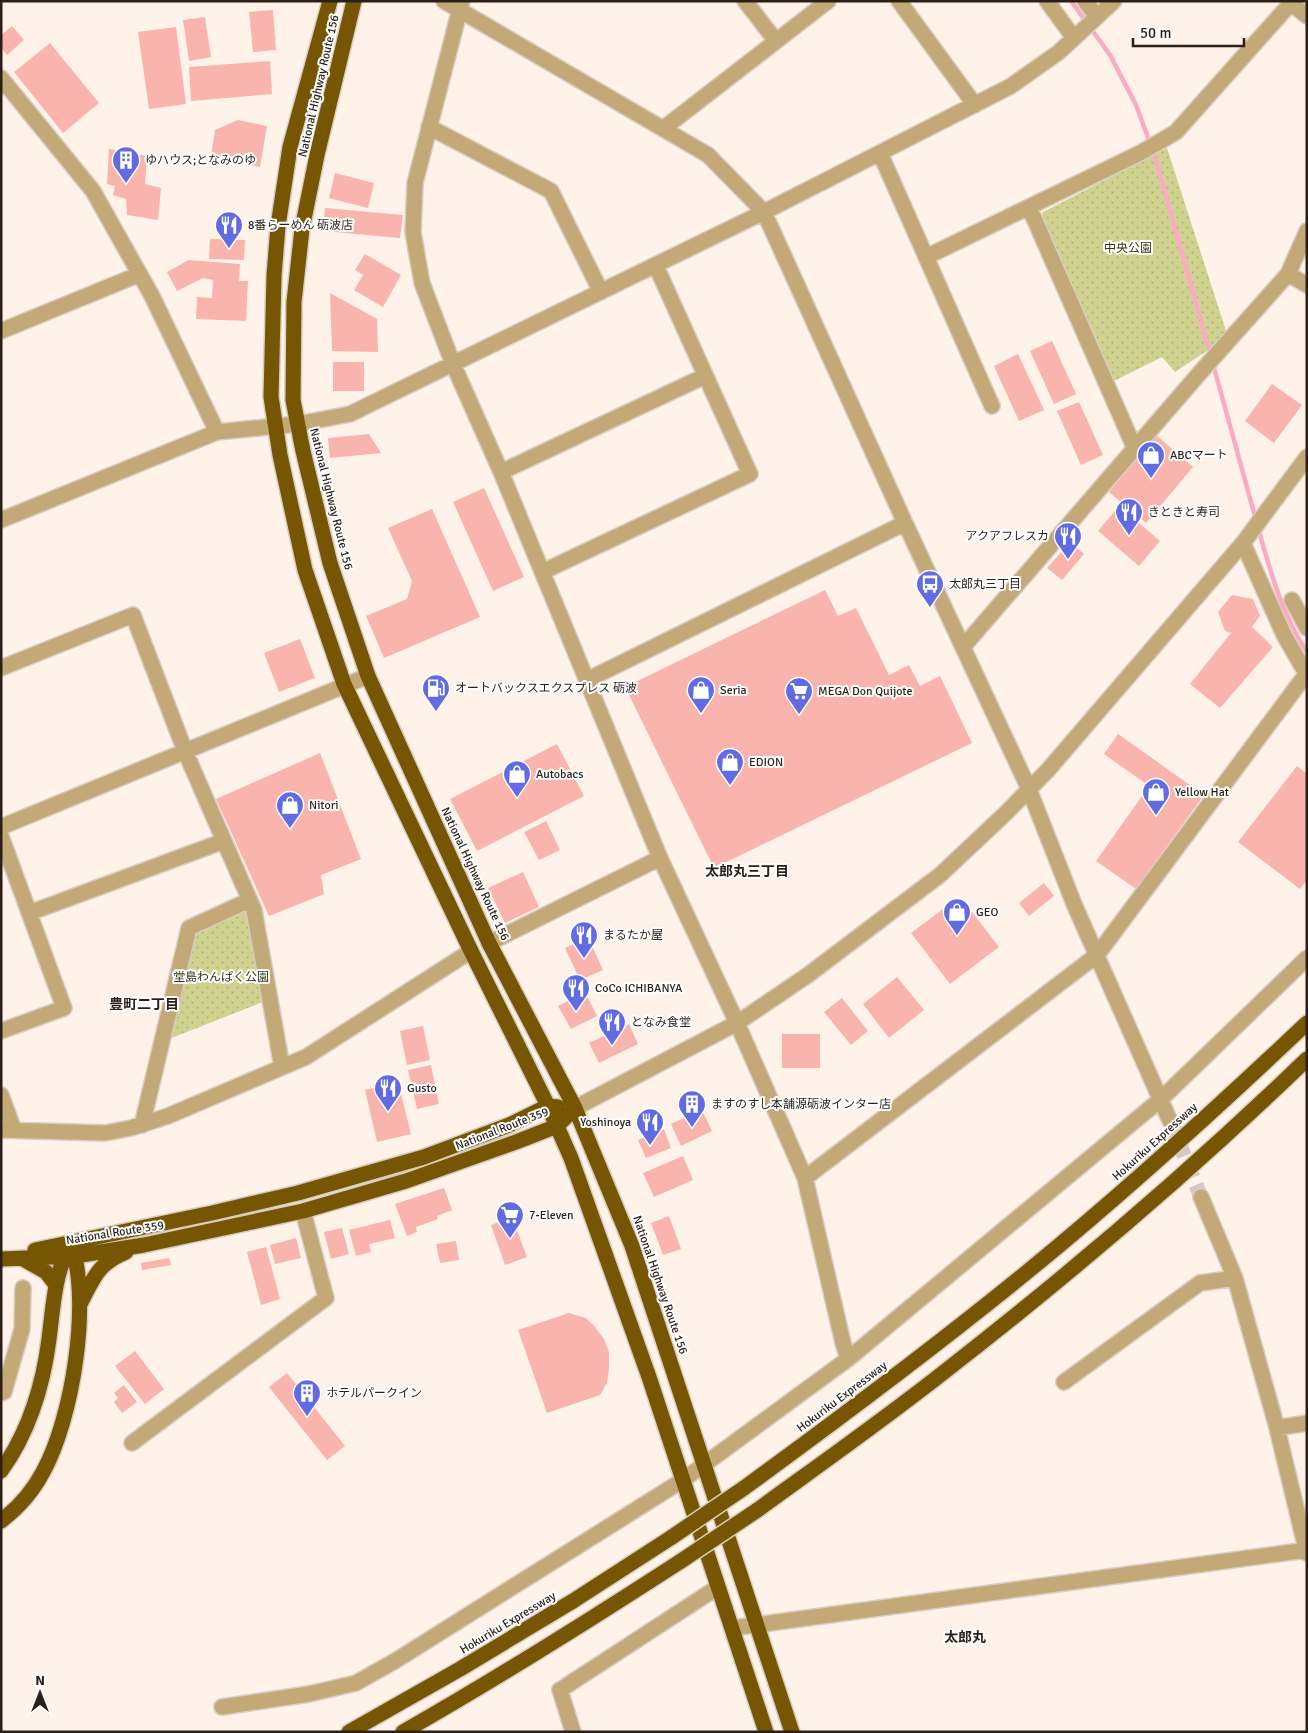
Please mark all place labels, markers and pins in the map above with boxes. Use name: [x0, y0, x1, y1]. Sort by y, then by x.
building icon: ゆハウス;となみのゆ: [111, 145, 141, 184]
place label: ゆハウス;となみのゆ: [145, 153, 256, 168]
restaurant icon: 8番らーめん 砺波店: [214, 210, 244, 249]
place label: 8番らーめん 砺波店: [248, 218, 353, 233]
shop icon: ABCマート: [1136, 440, 1166, 479]
place label: ABCマート: [1170, 448, 1228, 463]
restaurant icon: きときと寿司: [1114, 497, 1144, 536]
place label: きときと寿司: [1148, 505, 1220, 520]
restaurant icon: アクアフレスカ: [1053, 521, 1083, 560]
place label: アクアフレスカ: [966, 529, 1049, 544]
bus stop icon: 太郎丸三丁目: [915, 569, 945, 608]
place label: 太郎丸三丁目: [949, 577, 1021, 592]
fuel station icon: オートバックスエクスプレス 砺波: [421, 673, 451, 712]
shop icon: Seria: [686, 675, 716, 714]
supermarket icon: MEGA Don Quijote: [784, 676, 814, 715]
place label: オートバックスエクスプレス 砺波: [455, 681, 637, 696]
place label: Seria: [720, 683, 747, 698]
place label: MEGA Don Quijote: [818, 684, 912, 699]
shop icon: EDION: [715, 747, 745, 786]
place label: EDION: [749, 755, 783, 770]
shop icon: Autobacs: [502, 759, 532, 798]
place label: Autobacs: [536, 767, 583, 782]
shop icon: Yellow Hat: [1141, 777, 1171, 816]
place label: Yellow Hat: [1175, 785, 1229, 800]
shop icon: Nitori: [275, 790, 305, 829]
place label: Nitori: [309, 798, 339, 813]
shop icon: GEO: [942, 897, 972, 936]
place label: GEO: [976, 905, 998, 920]
restaurant icon: まるたか屋: [569, 920, 599, 959]
place label: まるたか屋: [603, 928, 663, 943]
restaurant icon: CoCo ICHIBANYA: [561, 973, 591, 1012]
place label: CoCo ICHIBANYA: [595, 981, 683, 996]
restaurant icon: となみ食堂: [597, 1007, 627, 1046]
place label: となみ食堂: [631, 1015, 691, 1030]
restaurant icon: Gusto: [373, 1073, 403, 1112]
place label: Gusto: [407, 1081, 437, 1096]
building icon: ますのすし本舗源砺波インター店: [677, 1089, 707, 1128]
place label: ますのすし本舗源砺波インター店: [711, 1097, 891, 1112]
restaurant icon: Yoshinoya: [635, 1107, 665, 1146]
place label: Yoshinoya: [580, 1115, 631, 1130]
supermarket icon: 7-Eleven: [495, 1200, 525, 1239]
place label: 7-Eleven: [529, 1208, 574, 1223]
building icon: ホテルパークイン: [292, 1378, 322, 1417]
place label: ホテルパークイン: [326, 1386, 422, 1401]

